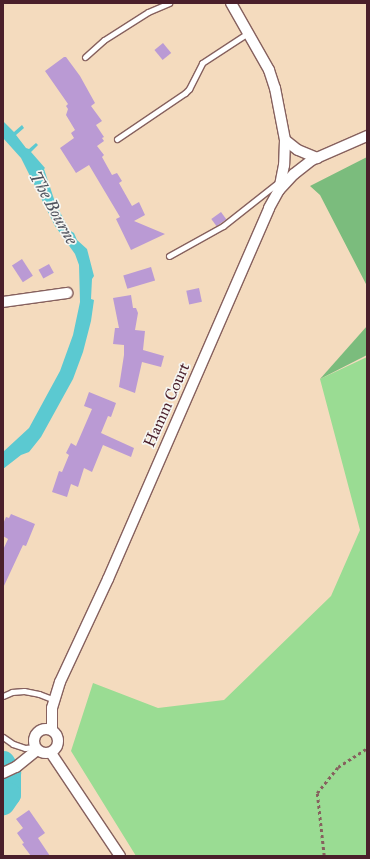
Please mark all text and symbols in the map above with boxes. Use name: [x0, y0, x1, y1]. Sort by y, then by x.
water label: The Bourne: [24, 168, 82, 248]
street label: Hamm Court: [140, 360, 194, 450]

